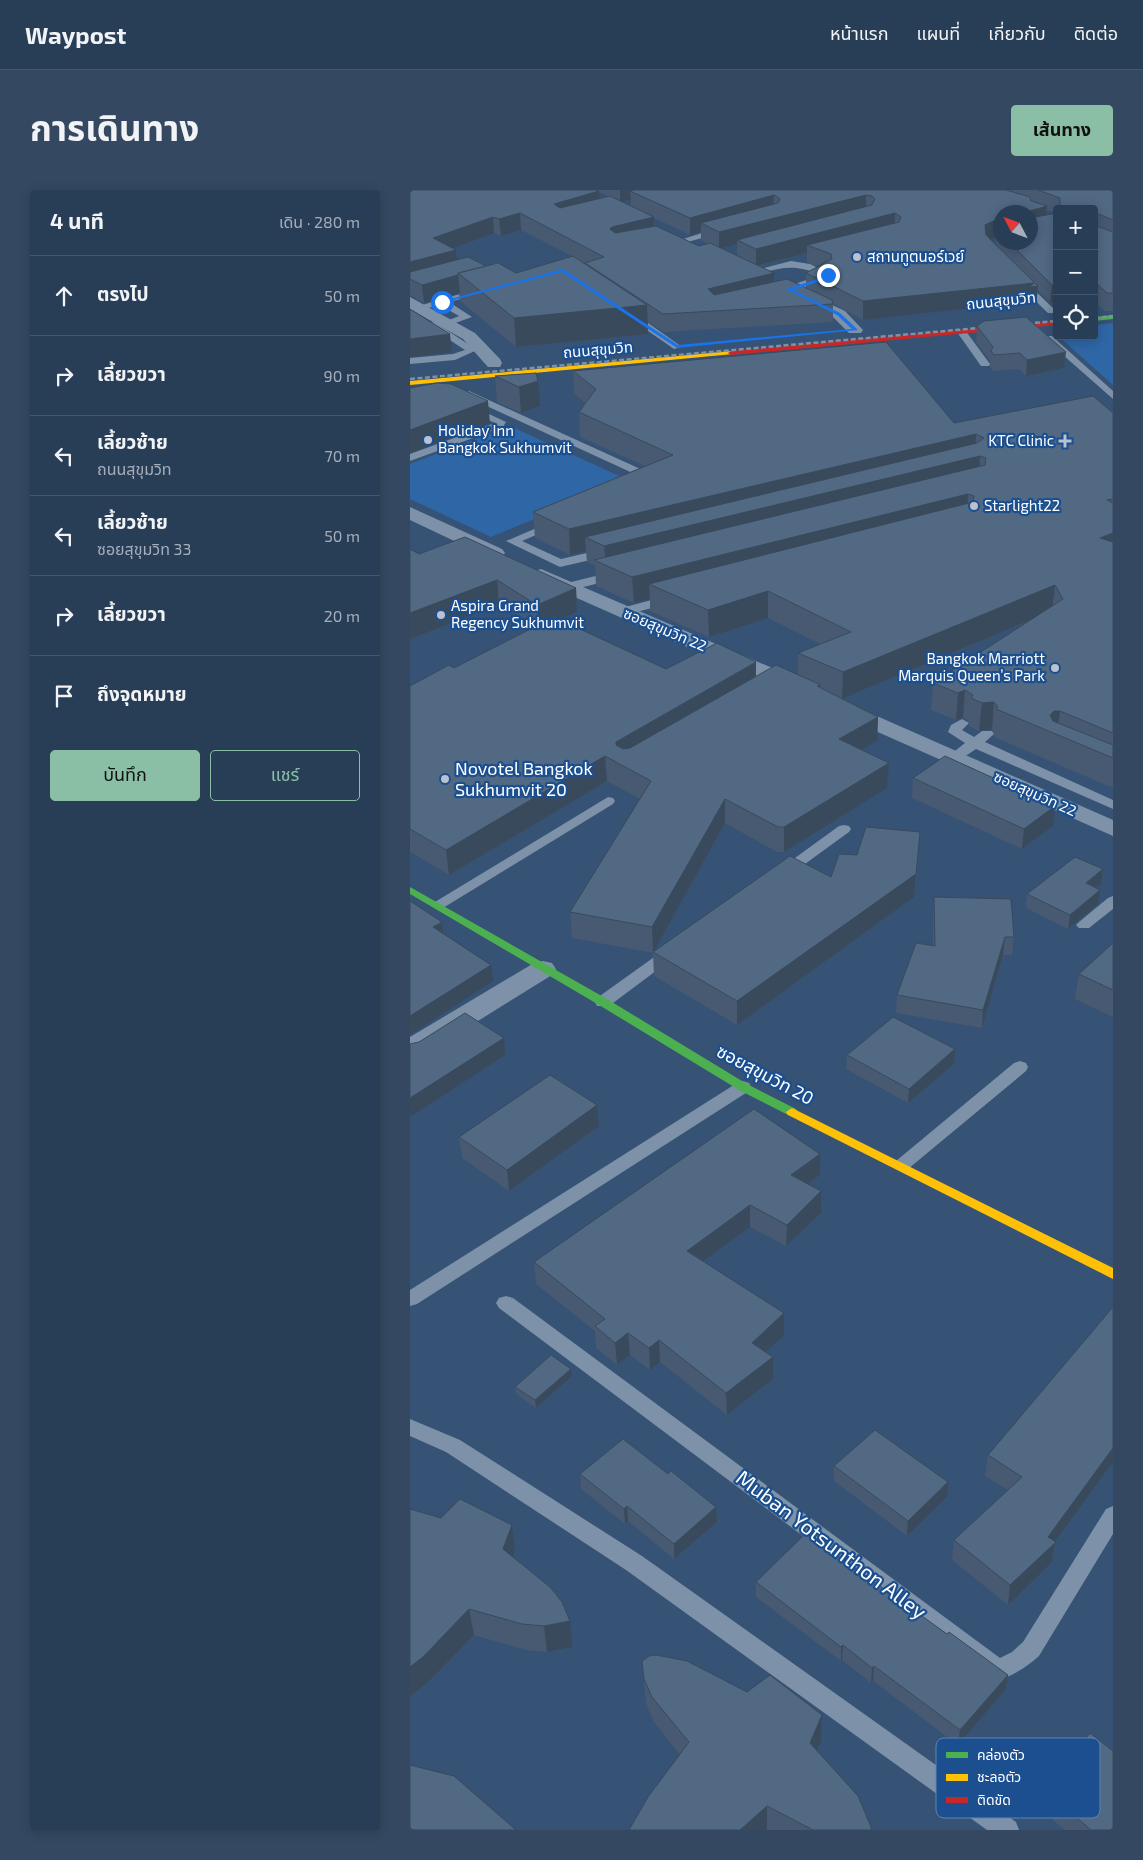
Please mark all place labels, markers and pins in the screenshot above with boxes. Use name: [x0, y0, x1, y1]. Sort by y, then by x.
place label: สถานทูตนอร์เวย์: [867, 247, 964, 266]
marker: สถานทูตนอร์เวย์: [851, 251, 863, 263]
place label: Holiday Inn Bangkok Sukhumvit: [438, 421, 572, 456]
place label: KTC Clinic: [988, 431, 1054, 449]
marker: Holiday Inn Bangkok Sukhumvit: [422, 434, 434, 446]
marker: KTC Clinic: [1058, 434, 1072, 448]
place label: Starlight22: [984, 496, 1060, 514]
marker: Starlight22: [968, 500, 980, 512]
place label: Aspira Grand Regency Sukhumvit: [451, 596, 584, 631]
marker: Aspira Grand Regency Sukhumvit: [435, 609, 447, 621]
place label: Bangkok Marriott Marquis Queen’s Park: [898, 649, 1045, 685]
marker: Bangkok Marriott Marquis Queen’s Park: [1049, 662, 1061, 674]
place label: Novotel Bangkok Sukhumvit 20: [455, 757, 593, 800]
marker: Novotel Bangkok Sukhumvit 20: [439, 773, 451, 785]

